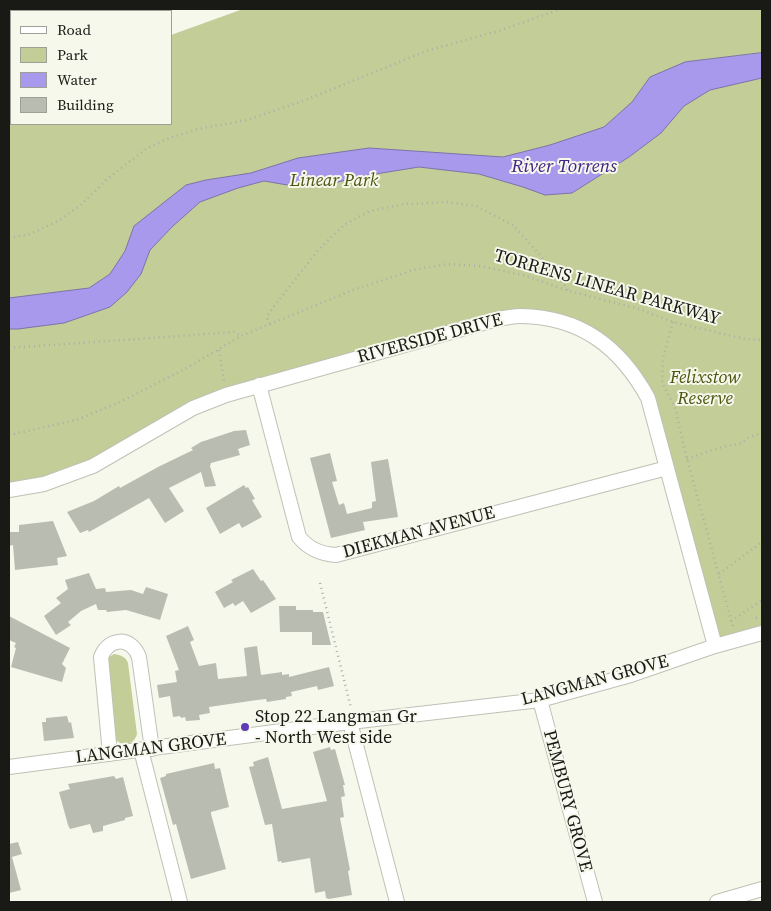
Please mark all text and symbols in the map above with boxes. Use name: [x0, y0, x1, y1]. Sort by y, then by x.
legend: [10, 10, 172, 125]
text: Road: [57, 19, 91, 40]
text: Park: [57, 44, 88, 65]
text: Water: [57, 69, 97, 90]
text: Building: [57, 94, 114, 115]
water label: River Torrens: [511, 156, 617, 178]
park label: Linear Park: [290, 170, 378, 192]
street label: TORRENS LINEAR PARKWAY: [491, 245, 723, 331]
street label: RIVERSIDE DRIVE: [355, 309, 505, 369]
park label: Felixstow Reserve: [670, 367, 740, 409]
street label: DIEKMAN AVENUE: [341, 502, 497, 564]
street label: LANGMAN GROVE: [519, 651, 671, 711]
place label: Stop 22 Langman Gr - North West side: [255, 706, 417, 749]
marker: Stop 22 Langman Gr - North West side: [239, 721, 251, 733]
street label: PEMBURY GROVE: [538, 728, 596, 874]
street label: LANGMAN GROVE: [74, 729, 228, 769]

